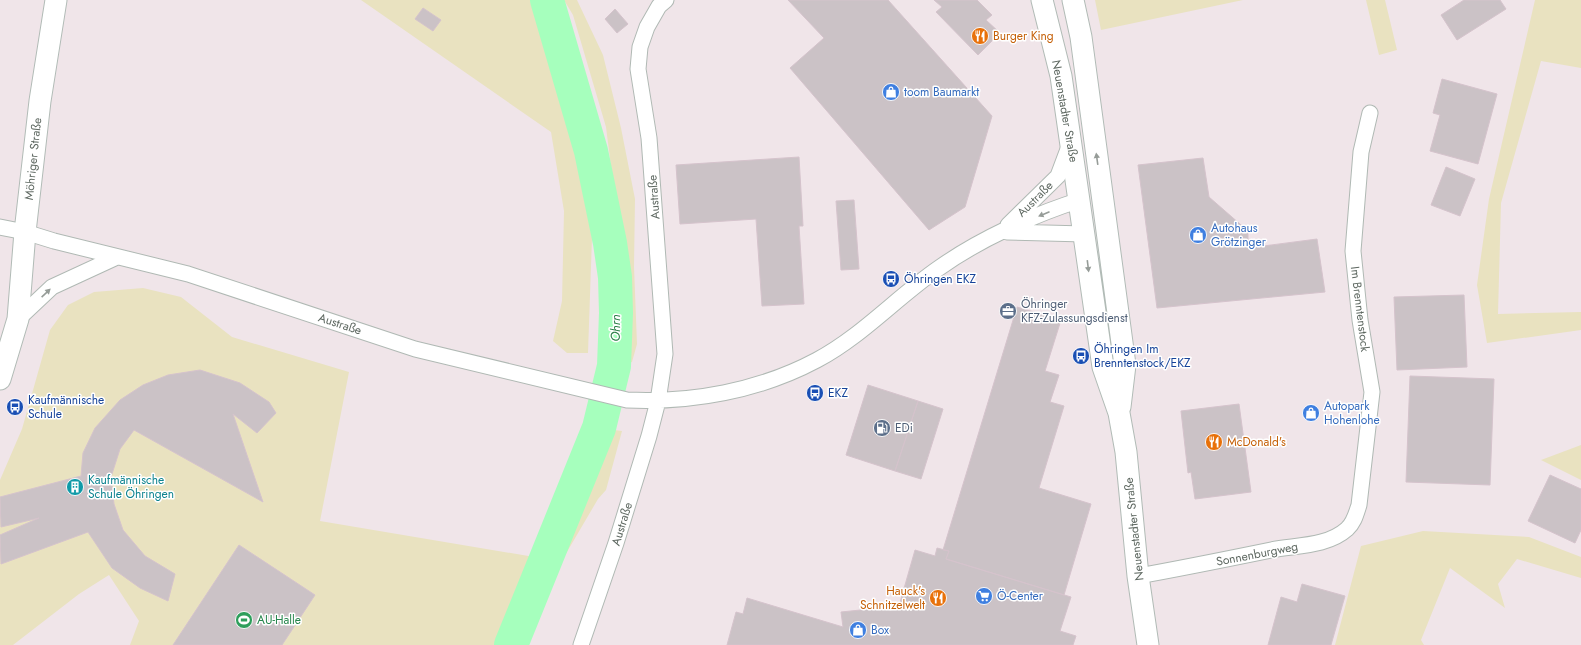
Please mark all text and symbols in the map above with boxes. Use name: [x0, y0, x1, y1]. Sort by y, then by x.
restaurant icon: Burger King: [970, 26, 990, 46]
place label: Burger King: [993, 27, 1054, 45]
street label: Neuenstadter Straße: [1047, 58, 1083, 164]
shop icon: toom Baumarkt: [881, 82, 901, 102]
place label: toom Baumarkt: [904, 83, 979, 101]
street label: Möhriger Straße: [20, 117, 46, 201]
one-way arrow: [1094, 153, 1100, 165]
street label: Austraße: [643, 174, 665, 220]
street label: Austraße: [1013, 177, 1057, 221]
one-way arrow: [1038, 210, 1050, 217]
place label: Autohaus Grötzinger: [1211, 219, 1267, 251]
shop icon: Autohaus Grötzinger: [1188, 225, 1208, 245]
one-way arrow: [1085, 260, 1092, 272]
street label: Im Brenntenstock: [1346, 265, 1374, 353]
bus stop icon: Öhringen EKZ: [881, 269, 901, 289]
place label: Öhringen EKZ: [904, 270, 977, 288]
one-way arrow: [41, 288, 51, 297]
place label: Öhringer KFZ-Zulassungsdienst: [1021, 295, 1128, 327]
office icon: Öhringer KFZ-Zulassungsdienst: [998, 301, 1018, 321]
street label: Austraße: [316, 309, 364, 339]
water label: Ohrn: [606, 314, 625, 342]
place label: Öhringen Im Brenntenstock/EKZ: [1094, 340, 1191, 372]
bus stop icon: Öhringen Im Brenntenstock/EKZ: [1071, 346, 1091, 366]
bus stop icon: EKZ: [805, 383, 825, 403]
place label: EKZ: [828, 384, 848, 402]
place label: Kaufmännische Schule: [28, 391, 104, 423]
bus stop icon: Kaufmännische Schule: [5, 397, 25, 417]
place label: Autopark Hohenlohe: [1324, 397, 1380, 429]
shop icon: Autopark Hohenlohe: [1301, 403, 1321, 423]
fuel station icon: EDi: [872, 418, 892, 438]
place label: EDi: [895, 419, 913, 437]
restaurant icon: McDonald's: [1204, 432, 1224, 452]
place label: McDonald's: [1227, 433, 1286, 451]
place label: Kaufmännische Schule Öhringen: [88, 471, 174, 503]
building icon: Kaufmännische Schule Öhringen: [65, 477, 85, 497]
street label: Neuenstadter Straße: [1120, 477, 1148, 581]
street label: Austraße: [607, 500, 637, 548]
street label: Sonnenburgweg: [1214, 537, 1300, 571]
place label: Hauck's Schnitzelwelt: [860, 582, 925, 614]
supermarket icon: Ö-Center: [974, 586, 994, 606]
place label: Ö-Center: [997, 587, 1044, 605]
restaurant icon: Hauck's Schnitzelwelt: [928, 588, 948, 608]
sports icon: AU-Halle: [234, 610, 254, 630]
place label: AU-Halle: [257, 611, 301, 629]
shop icon: Box: [848, 620, 868, 640]
place label: Box: [871, 621, 890, 639]

